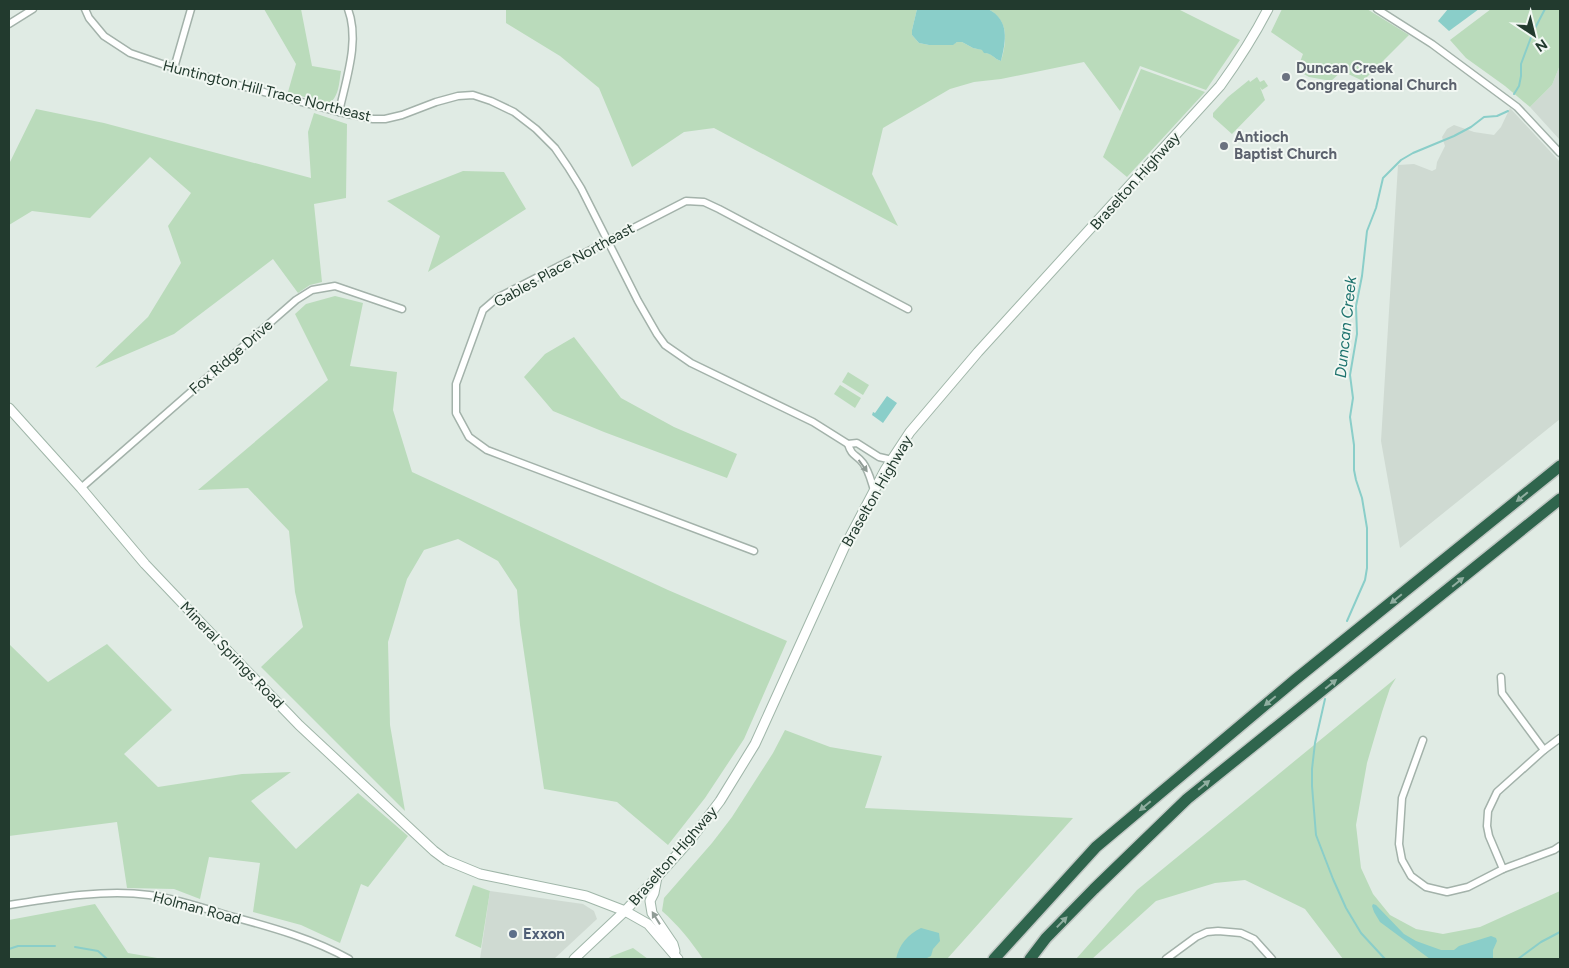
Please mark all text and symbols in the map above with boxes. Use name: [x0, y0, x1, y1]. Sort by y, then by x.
north arrow: [1509, 10, 1559, 60]
text: N: [1532, 35, 1550, 55]
street label: Huntington Hill Trace Northeast: [161, 56, 373, 126]
place label: Duncan Creek Congregational Church: [1296, 59, 1457, 94]
marker: Duncan Creek Congregational Church: [1280, 71, 1292, 83]
street label: Braselton Highway: [1086, 128, 1184, 234]
place label: Antioch Baptist Church: [1234, 128, 1337, 163]
marker: Antioch Baptist Church: [1218, 140, 1230, 152]
street label: Gables Place Northeast: [491, 219, 638, 311]
water label: Duncan Creek: [1331, 274, 1360, 379]
street label: Fox Ridge Drive: [186, 316, 276, 398]
street label: Braselton Highway: [838, 432, 916, 550]
one-way arrow: [858, 459, 868, 473]
one-way arrow: [1516, 491, 1529, 502]
one-way arrow: [1451, 577, 1464, 588]
one-way arrow: [1390, 593, 1403, 604]
street label: Mineral Springs Road: [176, 598, 288, 712]
one-way arrow: [1325, 679, 1338, 690]
one-way arrow: [1264, 695, 1276, 706]
one-way arrow: [1197, 780, 1210, 791]
one-way arrow: [1139, 800, 1152, 811]
street label: Braselton Highway: [625, 803, 721, 909]
street label: Holman Road: [151, 888, 243, 928]
one-way arrow: [652, 912, 661, 925]
one-way arrow: [1056, 917, 1068, 929]
place label: Exxon: [523, 925, 565, 943]
marker: Exxon: [507, 928, 519, 940]

